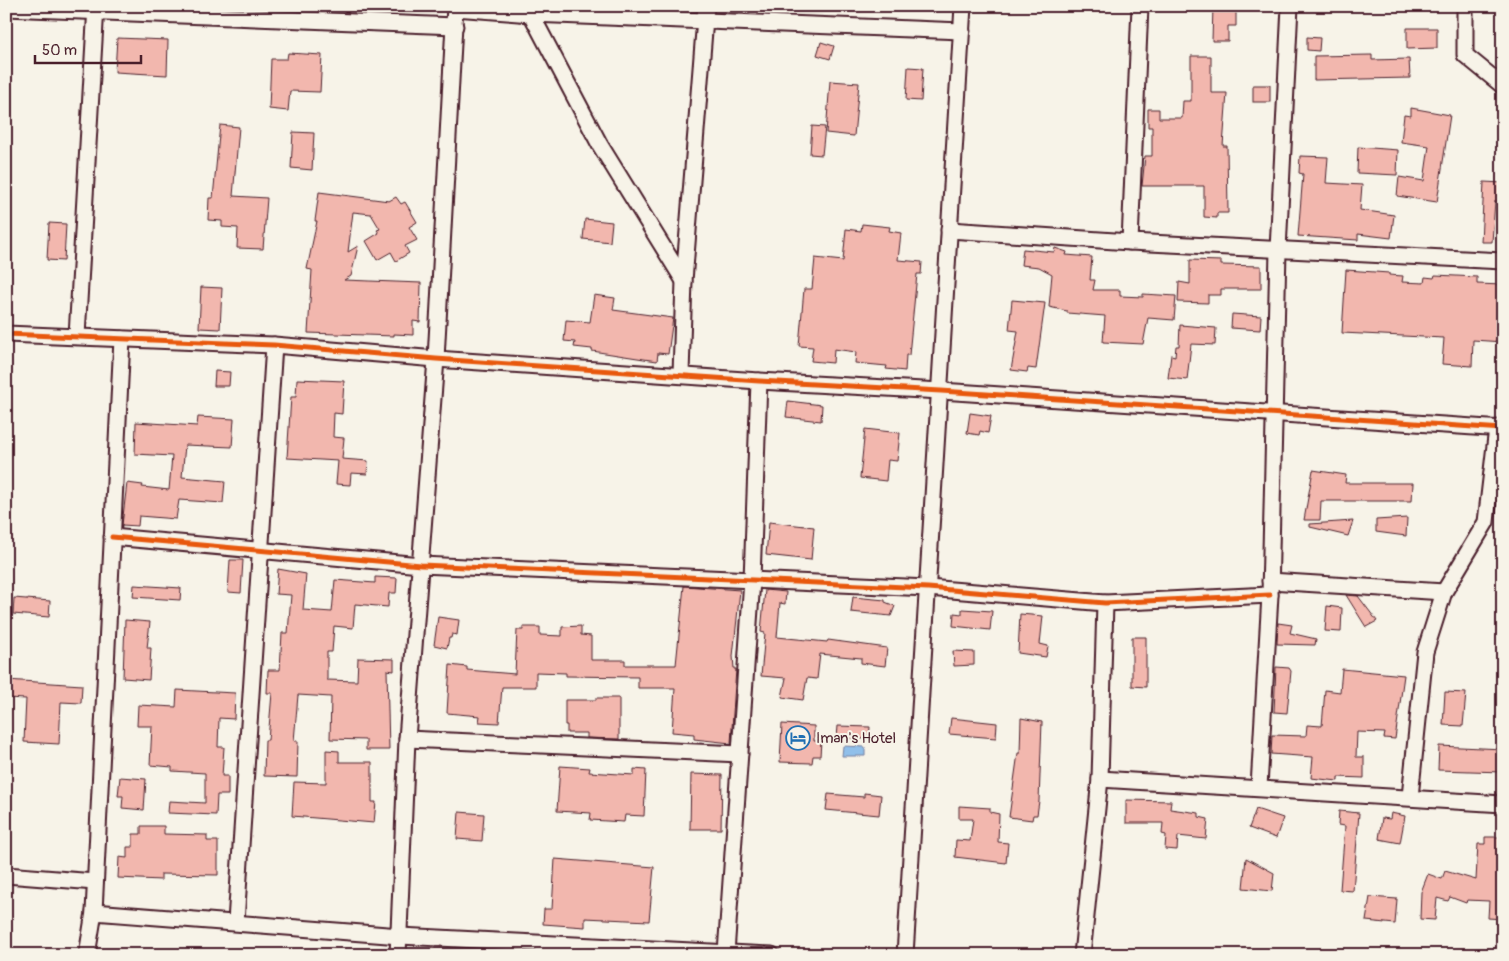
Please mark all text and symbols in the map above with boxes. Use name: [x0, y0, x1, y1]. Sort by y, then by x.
scale bar: [35, 32, 141, 64]
text: 50 m: [42, 41, 77, 60]
hotel icon: Iman's Hotel: [785, 725, 811, 751]
place label: Iman's Hotel: [816, 729, 896, 748]

